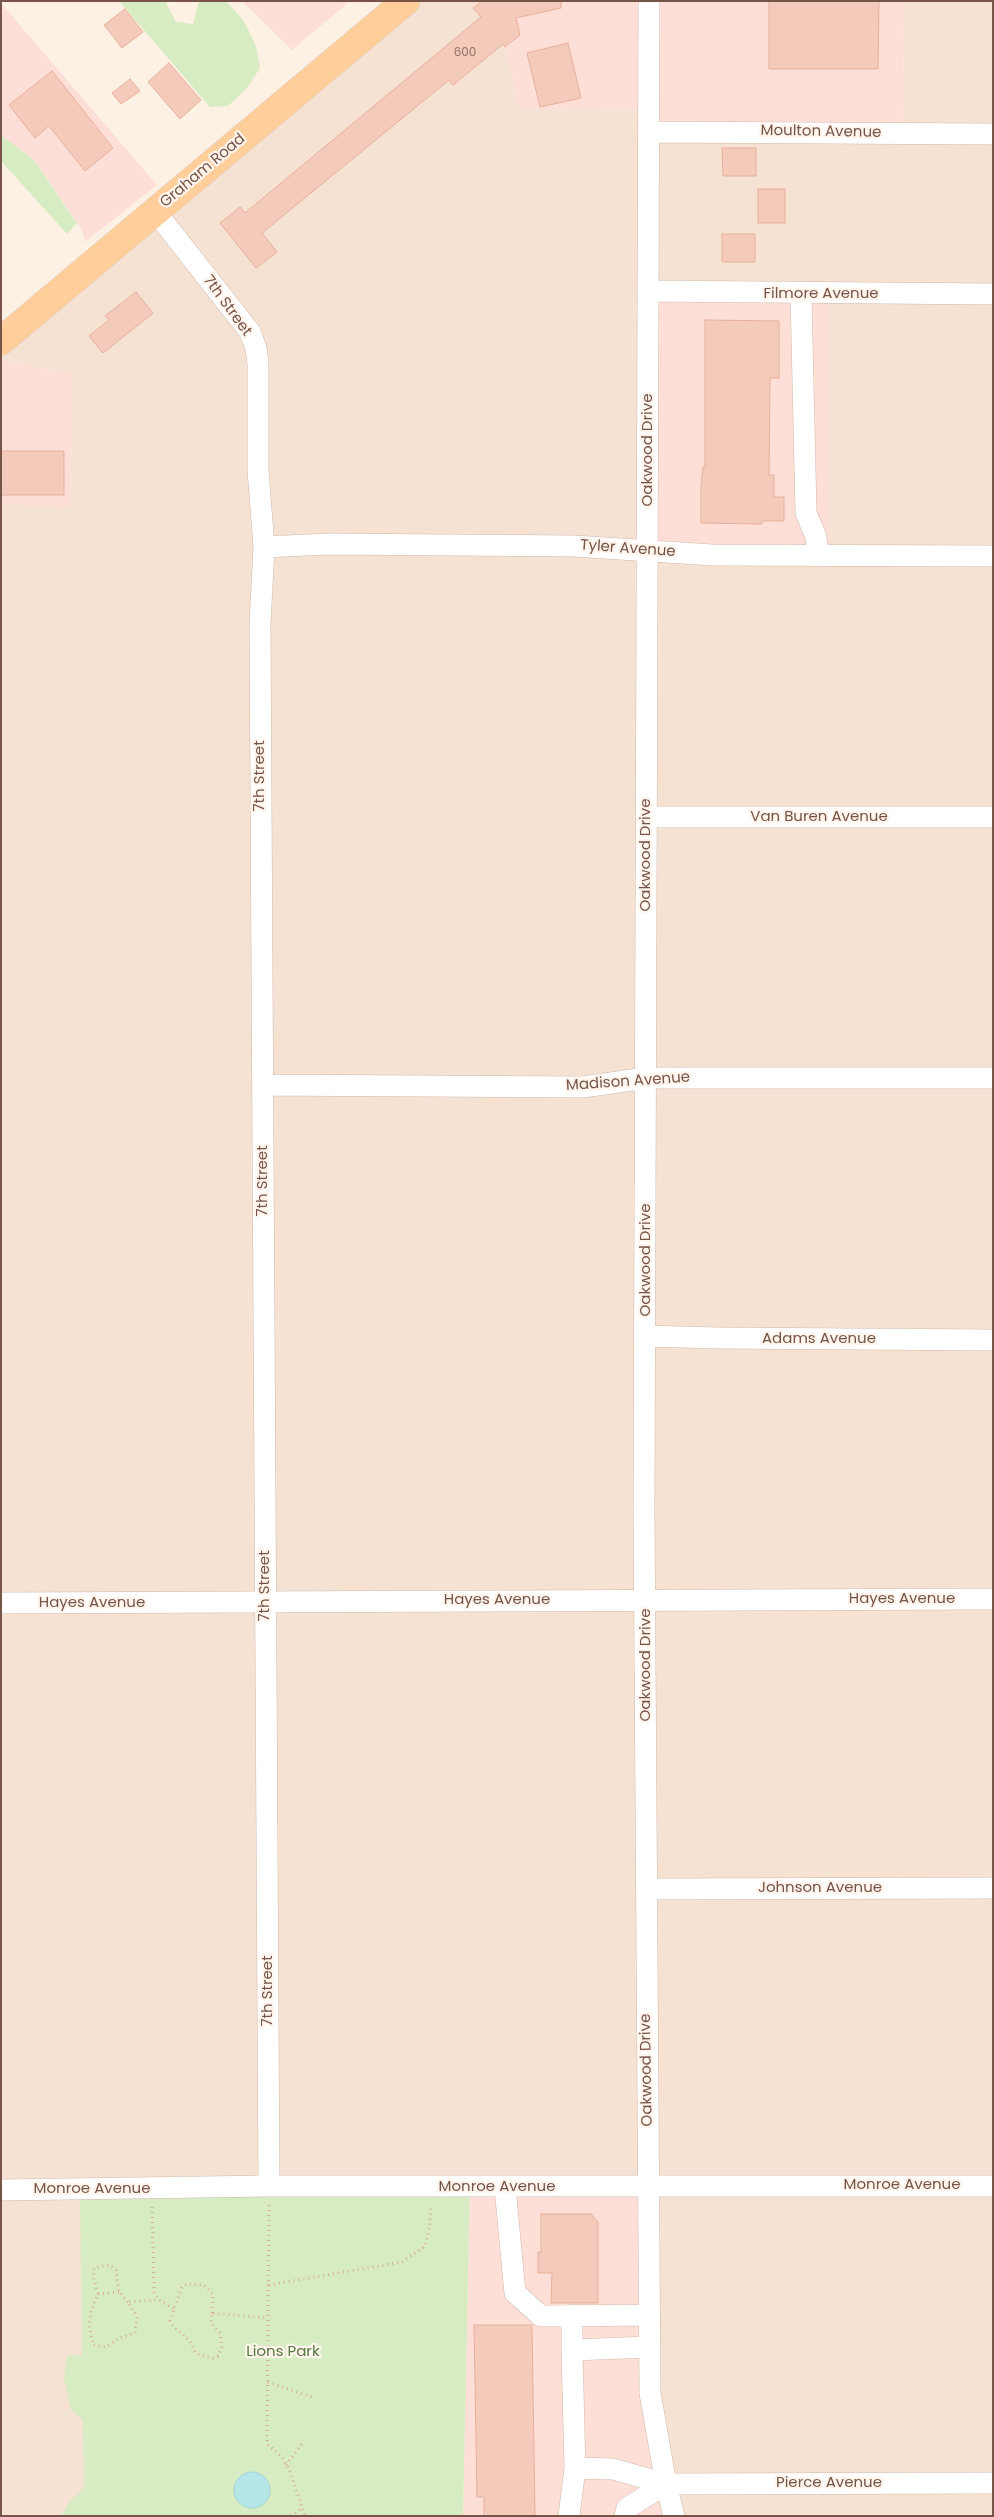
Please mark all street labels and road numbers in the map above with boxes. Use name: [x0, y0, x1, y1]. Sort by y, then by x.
street label: Moulton Avenue: [760, 122, 882, 142]
street label: Graham Road: [157, 130, 249, 212]
street label: 7th Street: [199, 272, 255, 340]
street label: Filmore Avenue: [763, 285, 879, 303]
street label: Oakwood Drive: [639, 394, 657, 506]
street label: Tyler Avenue: [580, 537, 676, 561]
street label: 7th Street: [251, 740, 269, 812]
street label: Oakwood Drive: [637, 799, 655, 911]
street label: Van Buren Avenue: [750, 808, 888, 826]
street label: Madison Avenue: [565, 1069, 691, 1095]
street label: 7th Street: [254, 1145, 272, 1217]
street label: Oakwood Drive: [637, 1204, 655, 1316]
street label: Adams Avenue: [762, 1330, 876, 1348]
street label: 7th Street: [256, 1550, 274, 1622]
street label: Hayes Avenue: [849, 1590, 955, 1608]
street label: Hayes Avenue: [444, 1591, 550, 1609]
street label: Hayes Avenue: [39, 1594, 145, 1612]
street label: Oakwood Drive: [637, 1609, 655, 1721]
street label: Johnson Avenue: [758, 1879, 882, 1897]
street label: 7th Street: [259, 1955, 277, 2027]
street label: Oakwood Drive: [637, 2013, 657, 2127]
street label: Monroe Avenue: [844, 2176, 960, 2194]
street label: Monroe Avenue: [439, 2178, 555, 2196]
street label: Monroe Avenue: [34, 2180, 150, 2198]
street label: Pierce Avenue: [776, 2474, 882, 2492]

